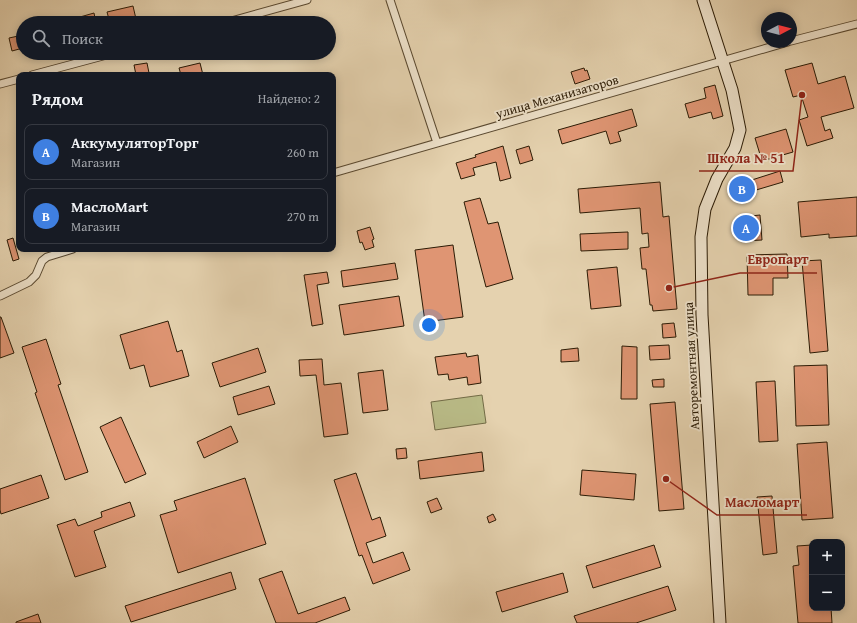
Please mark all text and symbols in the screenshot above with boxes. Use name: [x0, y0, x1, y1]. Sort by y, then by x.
north arrow: [761, 12, 797, 48]
search box: [16, 16, 336, 60]
icon: search: [30, 27, 52, 49]
text: Поиск: [62, 28, 103, 49]
street label: улица Механизаторов: [492, 70, 621, 123]
text: Рядом: [32, 86, 83, 111]
text: Найдено: 2: [258, 89, 320, 108]
text: АккумуляторТорг: [71, 132, 198, 153]
text: A: [42, 143, 50, 162]
text: 260 m: [287, 143, 319, 162]
callout: Школа № 51: [699, 145, 793, 171]
text: Школа № 51: [707, 148, 785, 168]
text: Магазин: [71, 153, 120, 172]
pin: B: [729, 174, 755, 204]
text: МаслоMart: [71, 196, 148, 217]
text: B: [42, 207, 50, 226]
text: 270 m: [287, 207, 319, 226]
pin: A: [733, 213, 759, 243]
text: Магазин: [71, 217, 120, 236]
callout: Европарт: [740, 247, 817, 273]
text: Европарт: [747, 249, 809, 269]
street label: Авторемонтная улица: [679, 301, 704, 431]
your location: [419, 315, 439, 335]
callout: Масломарт: [717, 489, 807, 515]
text: Масломарт: [725, 492, 800, 512]
map controls: [809, 539, 845, 611]
button: +: [809, 539, 845, 575]
button: −: [809, 575, 845, 611]

